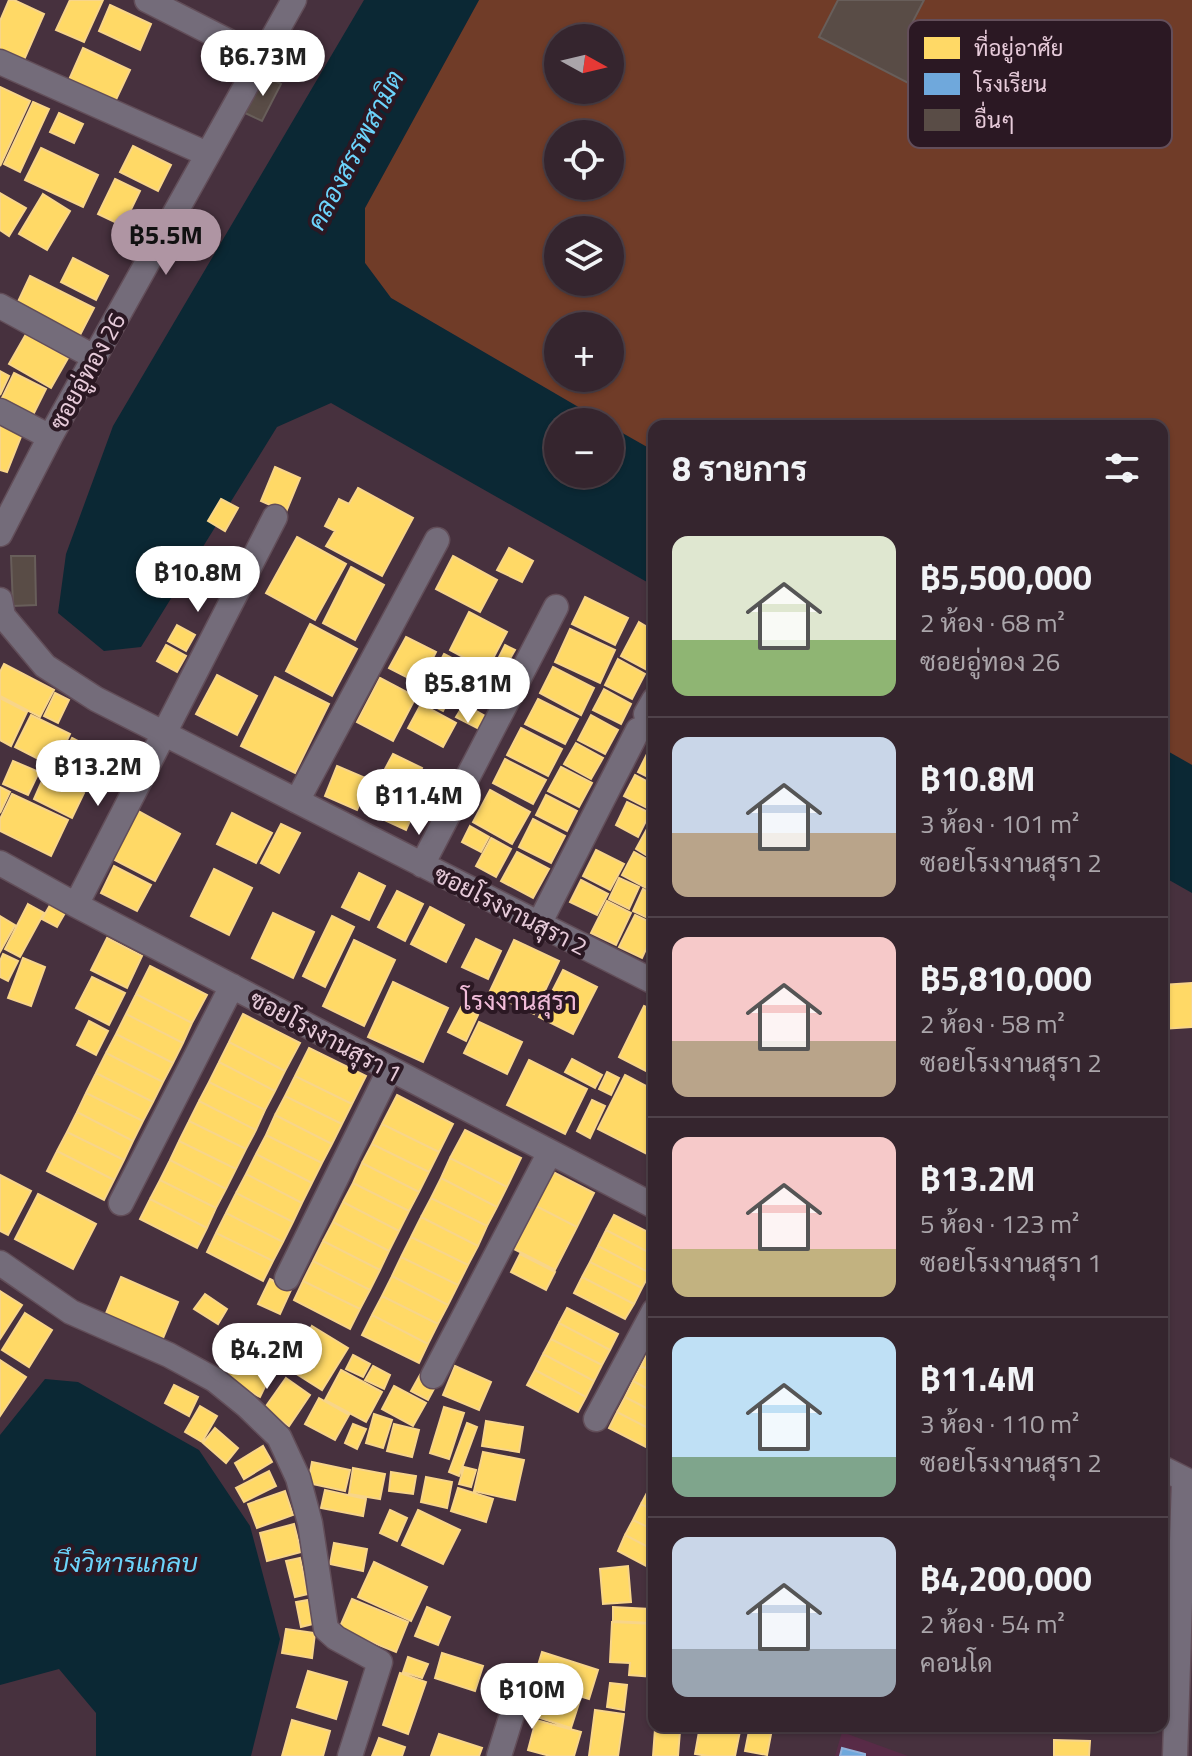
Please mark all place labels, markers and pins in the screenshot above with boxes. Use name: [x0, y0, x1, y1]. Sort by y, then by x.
pin: ฿6.73M: [198, 30, 328, 98]
pin: ฿5.5M: [110, 209, 222, 277]
pin: ฿10.8M: [133, 546, 263, 614]
pin: ฿5.81M: [403, 657, 533, 725]
pin: ฿13.2M: [33, 740, 163, 808]
pin: ฿11.4M: [354, 769, 484, 837]
pin: ฿4.2M: [211, 1323, 323, 1391]
pin: ฿10M: [485, 1663, 579, 1731]

